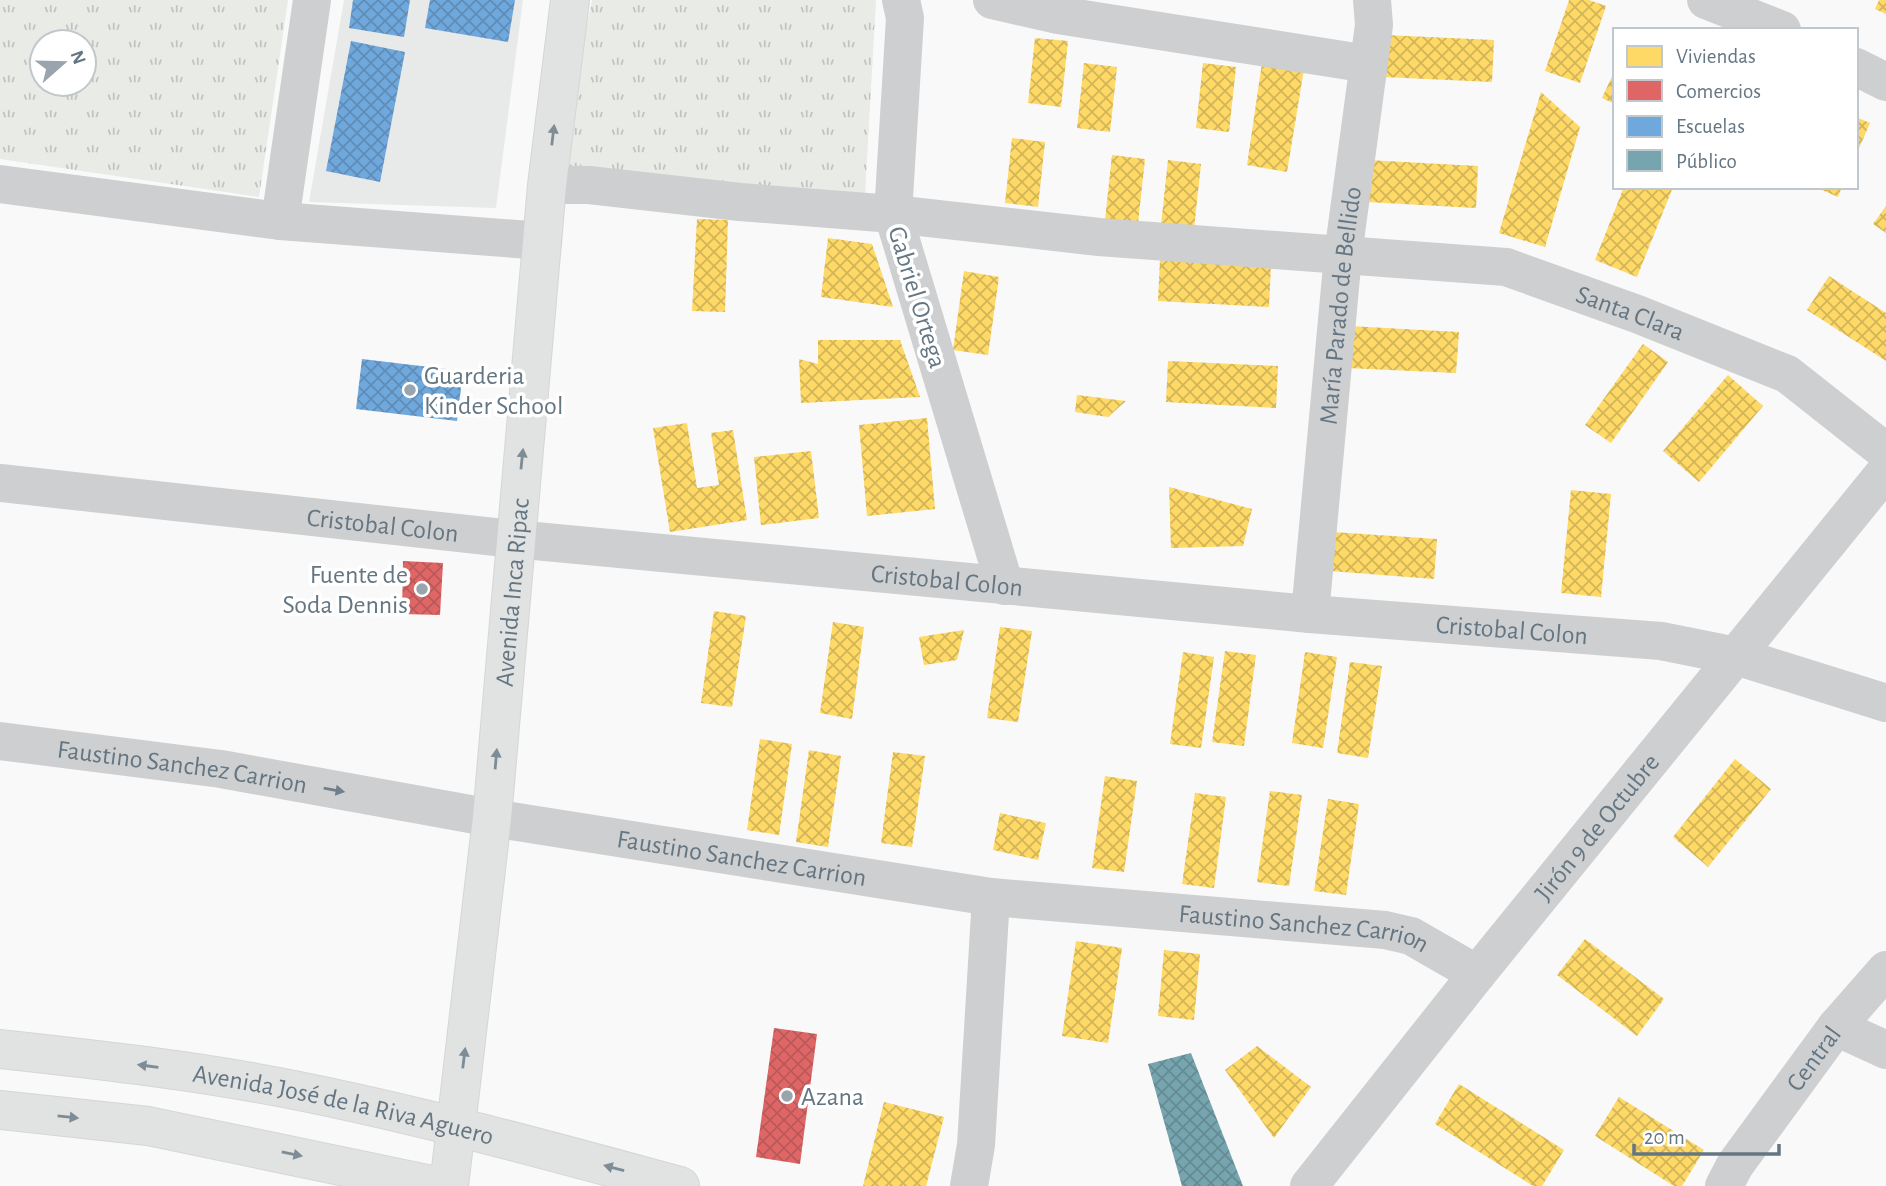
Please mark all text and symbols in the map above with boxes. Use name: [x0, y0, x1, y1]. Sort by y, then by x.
north arrow: [28, 28, 98, 98]
legend: [1613, 28, 1858, 189]
text: Viviendas: [1676, 46, 1756, 67]
text: N: [66, 48, 89, 67]
text: Comercios: [1676, 81, 1761, 102]
text: Escuelas: [1676, 116, 1745, 137]
one-way arrow: [548, 124, 559, 146]
text: Público: [1676, 151, 1737, 172]
street label: María Parado de Bellido: [1315, 185, 1366, 426]
street label: Gabriel Ortega: [883, 223, 951, 371]
street label: Santa Clara: [1573, 281, 1688, 346]
place label: Guarderia Kinder School: [424, 363, 563, 419]
marker: Guarderia Kinder School: [402, 382, 418, 398]
one-way arrow: [517, 448, 528, 470]
street label: Avenida Inca Ripac: [491, 497, 534, 688]
street label: Cristobal Colon: [305, 505, 460, 547]
street label: Cristobal Colon: [870, 561, 1024, 601]
place label: Fuente de Soda Dennis: [282, 562, 408, 618]
marker: Fuente de Soda Dennis: [414, 581, 430, 597]
street label: Cristobal Colon: [1435, 612, 1589, 649]
street label: Faustino Sanchez Carrion: [56, 736, 309, 798]
one-way arrow: [491, 748, 502, 770]
street label: Jirón 9 de Octubre: [1530, 749, 1664, 906]
one-way arrow: [323, 784, 345, 795]
street label: Faustino Sanchez Carrion: [615, 826, 868, 891]
street label: Faustino Sanchez Carrion: [1178, 901, 1433, 957]
street label: Central: [1782, 1022, 1846, 1096]
one-way arrow: [458, 1047, 469, 1069]
one-way arrow: [137, 1060, 159, 1071]
street label: Avenida José de la Riva Aguero: [191, 1061, 496, 1150]
place label: Azana: [801, 1084, 864, 1110]
marker: Azana: [779, 1088, 795, 1104]
one-way arrow: [57, 1112, 79, 1123]
scale bar: [1634, 1112, 1779, 1156]
text: 20 m: [1644, 1127, 1685, 1148]
one-way arrow: [281, 1148, 303, 1159]
one-way arrow: [603, 1162, 625, 1173]

